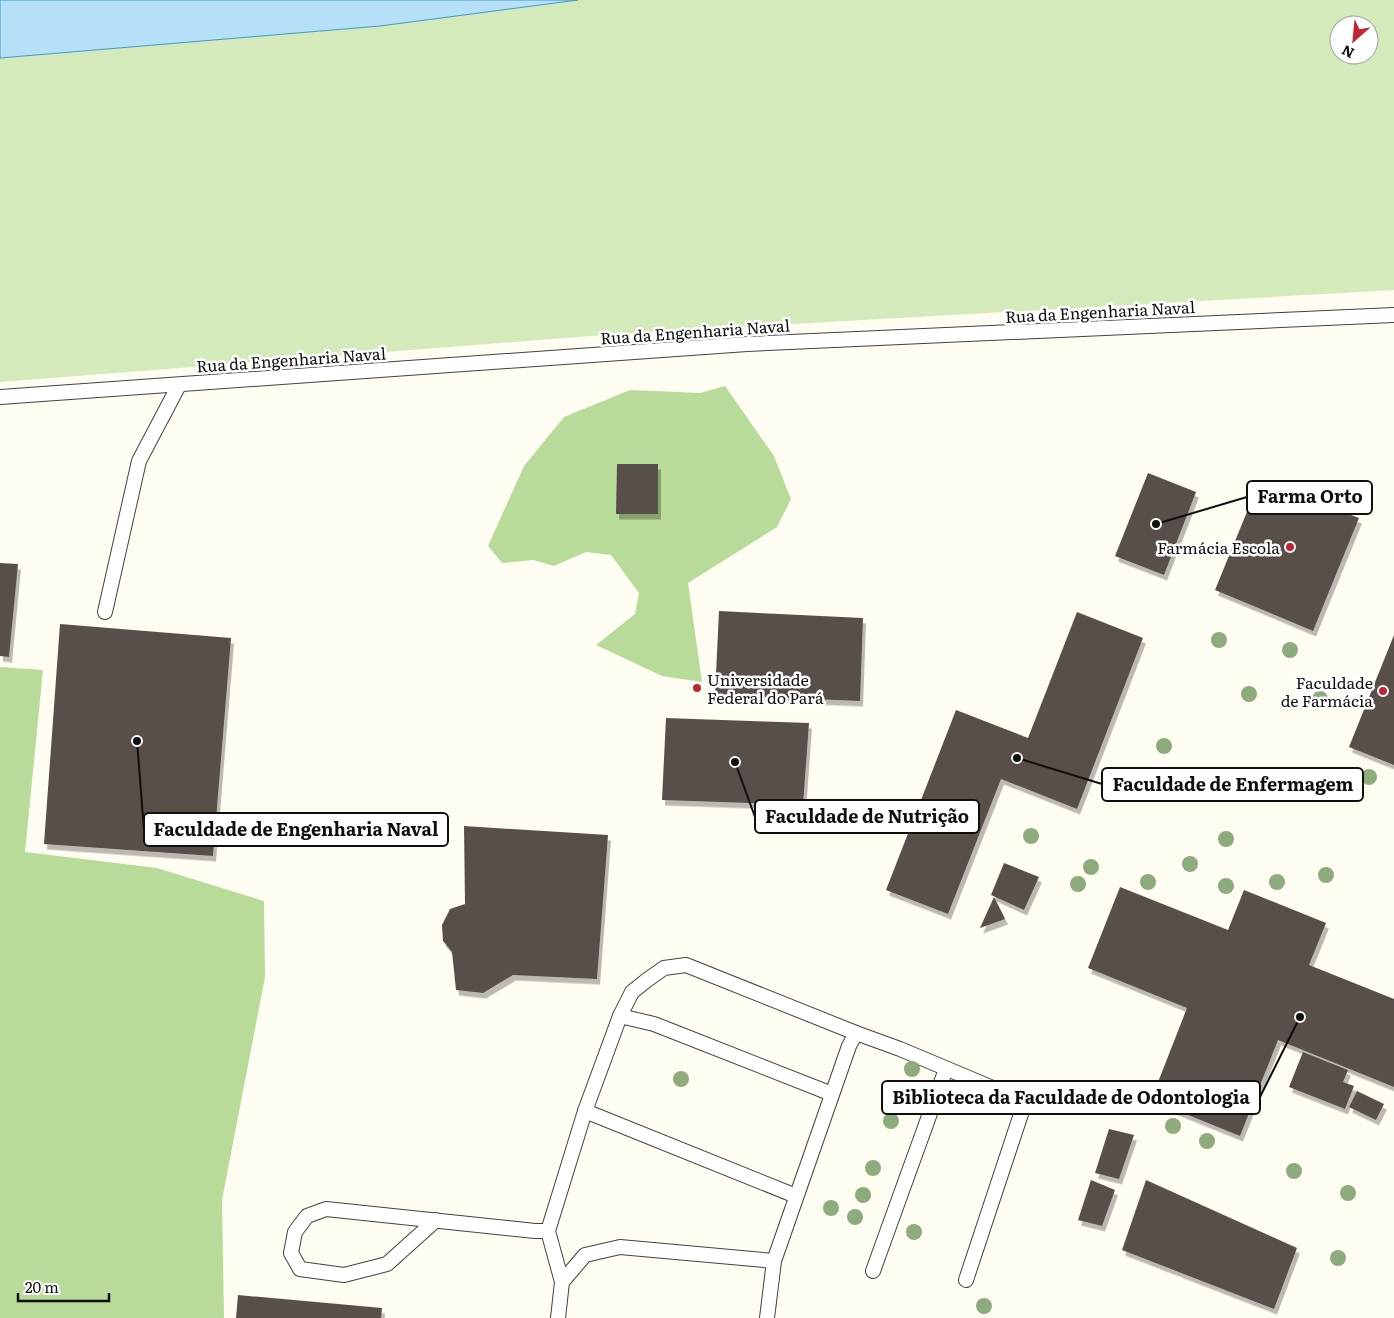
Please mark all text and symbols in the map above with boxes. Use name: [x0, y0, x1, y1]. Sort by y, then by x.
north arrow: [1329, 15, 1379, 65]
text: N: [1338, 41, 1357, 64]
street label: Rua da Engenharia Naval: [1004, 294, 1196, 328]
street label: Rua da Engenharia Naval: [599, 312, 791, 350]
street label: Rua da Engenharia Naval: [195, 340, 387, 378]
callout: Farma Orto: [1247, 481, 1372, 514]
text: Farma Orto: [1257, 482, 1363, 509]
place label: Farmácia Escola: [1157, 535, 1280, 559]
marker: Farmácia Escola: [1284, 541, 1296, 553]
place label: Universidade Federal do Pará: [707, 667, 824, 709]
place label: Faculdade de Farmácia: [1281, 670, 1373, 712]
marker: Universidade Federal do Pará: [691, 682, 703, 694]
marker: Faculdade de Farmácia: [1377, 685, 1389, 697]
callout: Faculdade de Enfermagem: [1102, 768, 1363, 801]
text: Faculdade de Enfermagem: [1113, 770, 1354, 797]
callout: Faculdade de Nutrição: [755, 800, 979, 833]
text: Faculdade de Nutrição: [765, 802, 969, 829]
callout: Faculdade de Engenharia Naval: [144, 813, 448, 846]
text: Faculdade de Engenharia Naval: [154, 815, 439, 842]
callout: Biblioteca da Faculdade de Odontologia: [882, 1081, 1260, 1114]
text: Biblioteca da Faculdade de Odontologia: [892, 1083, 1250, 1110]
scale bar: [18, 1270, 109, 1302]
text: 20 m: [25, 1275, 59, 1298]

